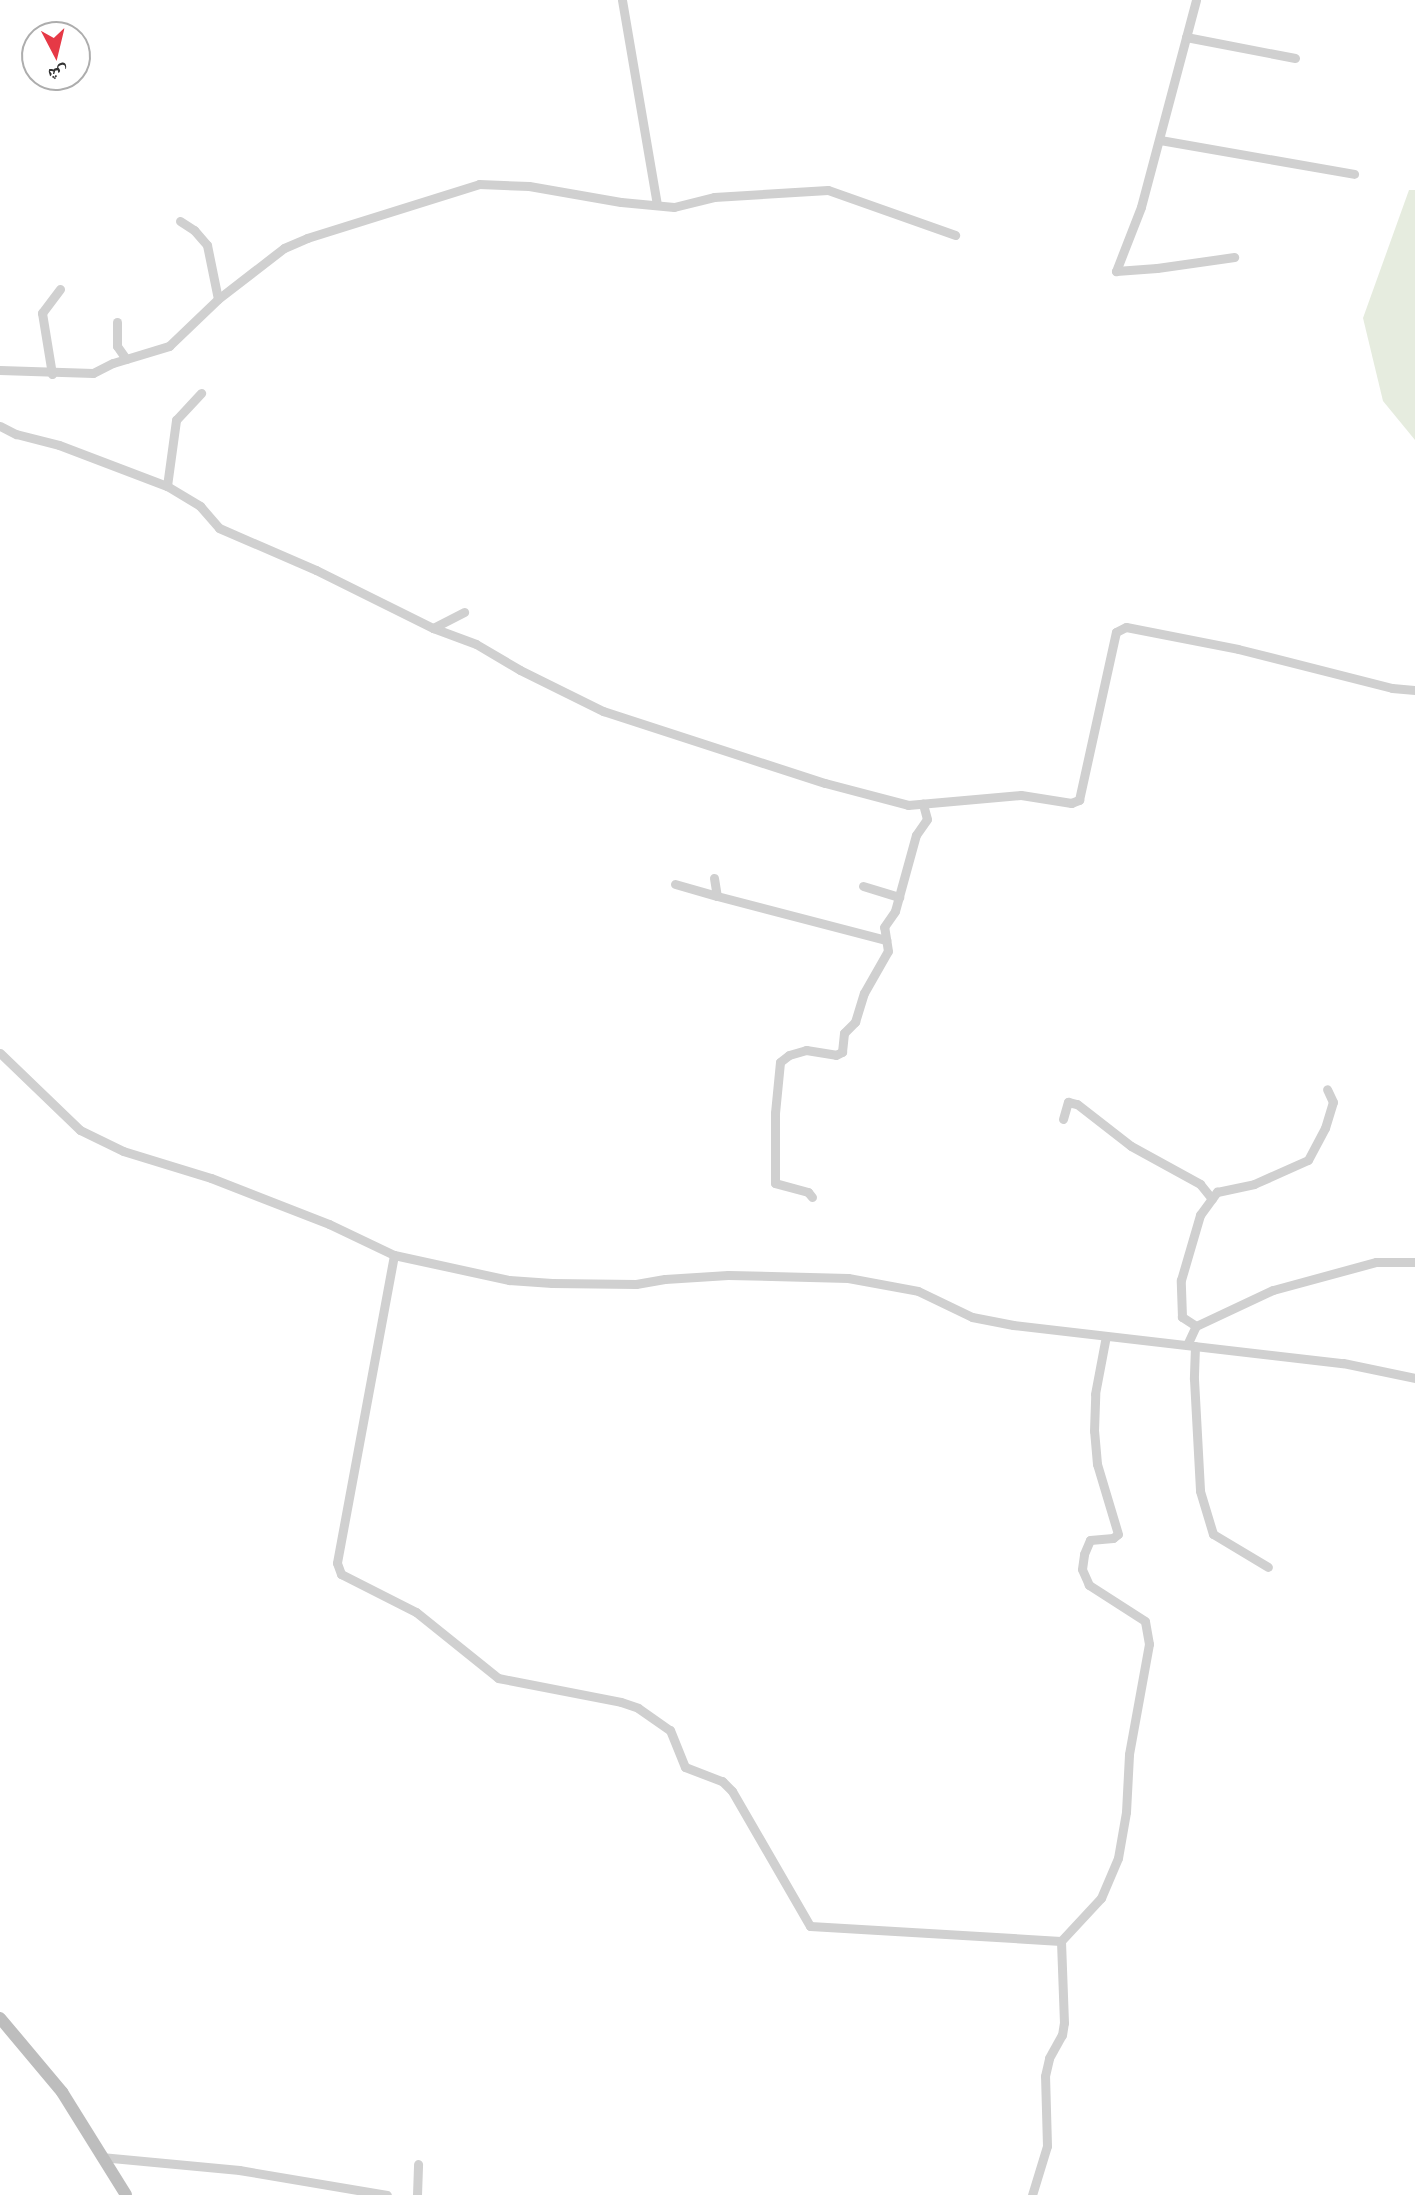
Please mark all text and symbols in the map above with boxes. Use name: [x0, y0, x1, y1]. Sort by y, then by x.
north arrow: [21, 21, 91, 91]
text: ش: [47, 61, 70, 89]

